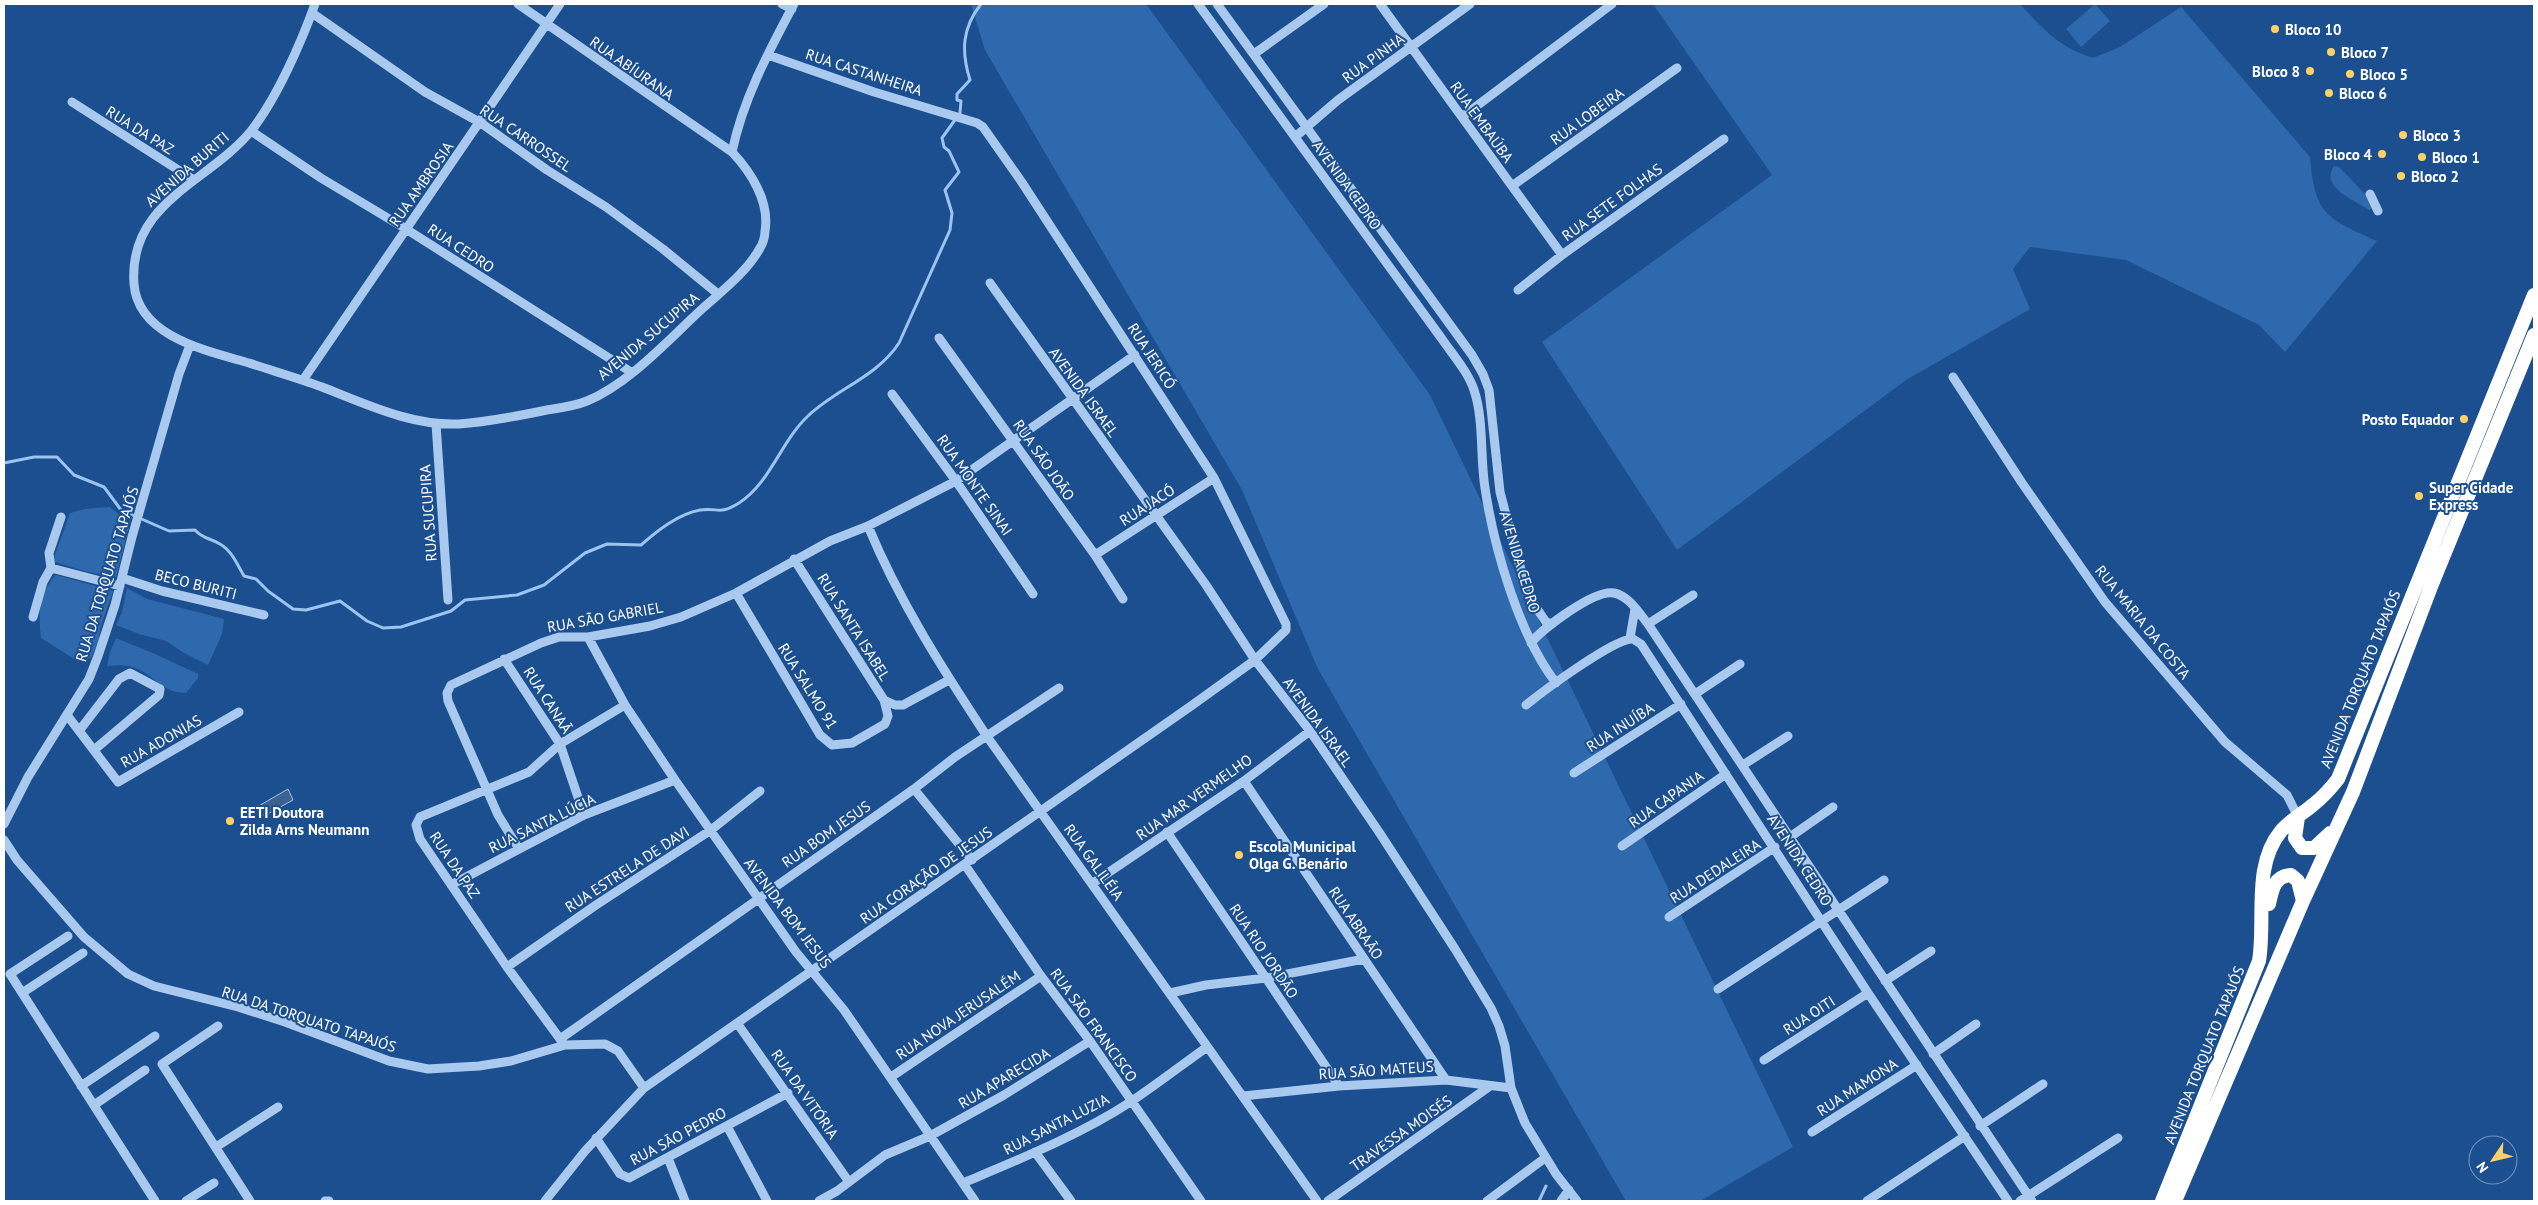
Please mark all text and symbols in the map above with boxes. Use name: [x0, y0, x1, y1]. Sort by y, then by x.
place label: Bloco 10: [2285, 20, 2341, 39]
marker: Bloco 10: [2269, 23, 2281, 35]
street label: RUA PINHA: [1338, 29, 1408, 87]
street label: RUA ABÍURANA: [586, 32, 678, 104]
place label: Bloco 7: [2341, 43, 2389, 62]
street label: RUA CASTANHEIRA: [803, 44, 925, 100]
marker: Bloco 7: [2325, 46, 2337, 58]
place label: Bloco 8: [2252, 62, 2300, 81]
marker: Bloco 8: [2304, 65, 2316, 77]
place label: Bloco 5: [2360, 65, 2408, 84]
marker: Bloco 5: [2344, 68, 2356, 80]
street label: RUA EMBAÚBA: [1446, 78, 1518, 166]
street label: RUA LOBEIRA: [1546, 83, 1628, 149]
place label: Bloco 6: [2339, 84, 2387, 103]
marker: Bloco 6: [2323, 87, 2335, 99]
street label: RUA CARROSSEL: [476, 100, 576, 176]
street label: RUA DA PAZ: [102, 102, 178, 158]
place label: Bloco 3: [2413, 126, 2461, 145]
street label: AVENIDA BURITI: [141, 127, 233, 211]
marker: Bloco 3: [2397, 129, 2409, 141]
street label: AVENIDA CEDRO: [1308, 137, 1386, 233]
street label: RUA AMBROSIA: [385, 138, 457, 230]
place label: Bloco 4: [2324, 145, 2372, 164]
marker: Bloco 4: [2376, 148, 2388, 160]
place label: Bloco 1: [2432, 148, 2480, 167]
marker: Bloco 1: [2416, 151, 2428, 163]
street label: RUA SETE FOLHAS: [1558, 159, 1666, 245]
place label: Bloco 2: [2411, 167, 2459, 186]
marker: Bloco 2: [2395, 170, 2407, 182]
street label: RUA CEDRO: [424, 219, 498, 277]
street label: AVENIDA SUCUPIRA: [593, 288, 703, 384]
street label: RUA JERICÓ: [1124, 319, 1180, 393]
street label: AVENIDA ISRAEL: [1045, 343, 1123, 441]
place label: Posto Equador: [2362, 410, 2455, 429]
marker: Posto Equador: [2458, 413, 2470, 425]
street label: RUA SÃO JOÃO: [1009, 416, 1079, 504]
street label: RUA MONTE SINAI: [933, 431, 1017, 539]
street label: RUA SUCUPIRA: [415, 464, 441, 562]
place label: Super Cidade Express: [2429, 478, 2514, 514]
street label: RUA JACÓ: [1116, 480, 1178, 530]
street label: RUA DA TORQUATO TAPAJÓS: [71, 484, 143, 664]
marker: Super Cidade Express: [2413, 490, 2425, 502]
street label: AVENIDA CEDRO: [1495, 509, 1545, 615]
street label: RUA MARIA DA COSTA: [2091, 561, 2195, 683]
street label: BECO BURITI: [153, 565, 239, 603]
street label: RUA SANTA ISABEL: [813, 570, 895, 684]
street label: AVENIDA TORQUATO TAPAJÓS: [2316, 587, 2405, 771]
street label: RUA SÃO GABRIEL: [546, 597, 665, 637]
street label: RUA SALMO 91: [774, 639, 842, 733]
street label: RUA CANAÃ: [519, 663, 577, 737]
street label: AVENIDA ISRAEL: [1279, 673, 1357, 771]
street label: RUA INUÍBA: [1583, 698, 1658, 756]
street label: RUA ADONIAS: [117, 710, 205, 772]
street label: RUA MAR VERMELHO: [1132, 750, 1256, 844]
street label: RUA CAPANIA: [1625, 766, 1707, 832]
street label: RUA SANTA LÚCIA: [486, 789, 599, 857]
street label: RUA BOM JESUS: [778, 796, 874, 872]
place label: EETI Doutora Zilda Arns Neumann: [240, 803, 369, 839]
street label: AVENIDA CEDRO: [1763, 811, 1837, 909]
marker: EETI Doutora Zilda Arns Neumann: [224, 815, 236, 827]
street label: RUA GALILÉIA: [1060, 820, 1128, 904]
street label: RUA ESTRELA DE DAVI: [561, 822, 693, 916]
street label: RUA CORAÇÃO DE JESUS: [856, 822, 996, 928]
street label: RUA DA PAZ: [426, 828, 484, 902]
street label: RUA DEDALEIRA: [1666, 834, 1764, 907]
place label: Escola Municipal Olga G. Benário: [1249, 837, 1356, 873]
marker: Escola Municipal Olga G. Benário: [1233, 849, 1245, 861]
street label: AVENIDA BOM JESUS: [740, 854, 836, 972]
street label: RUA ABRAÃO: [1325, 883, 1387, 963]
street label: RUA RIO JORDÃO: [1225, 900, 1303, 1002]
street label: AVENIDA TORQUATO TAPAJÓS: [2160, 963, 2249, 1147]
street label: RUA SÃO FRANCISCO: [1046, 964, 1142, 1086]
street label: RUA NOVA JERUSALÉM: [892, 966, 1024, 1064]
street label: RUA DA TORQUATO TAPAJÓS: [219, 982, 399, 1056]
street label: RUA OITI: [1779, 991, 1839, 1039]
street label: RUA APARECIDA: [955, 1043, 1053, 1113]
street label: RUA DA VITÓRIA: [767, 1046, 843, 1143]
street label: RUA MAMONA: [1813, 1054, 1901, 1120]
street label: RUA SÃO MATEUS: [1318, 1057, 1434, 1083]
street label: RUA SANTA LUZIA: [1000, 1089, 1112, 1159]
street label: TRAVESSA MOISÉS: [1346, 1091, 1456, 1175]
street label: RUA SÃO PEDRO: [627, 1103, 729, 1169]
north arrow: [2468, 1135, 2518, 1185]
text: N: [2472, 1159, 2492, 1176]

